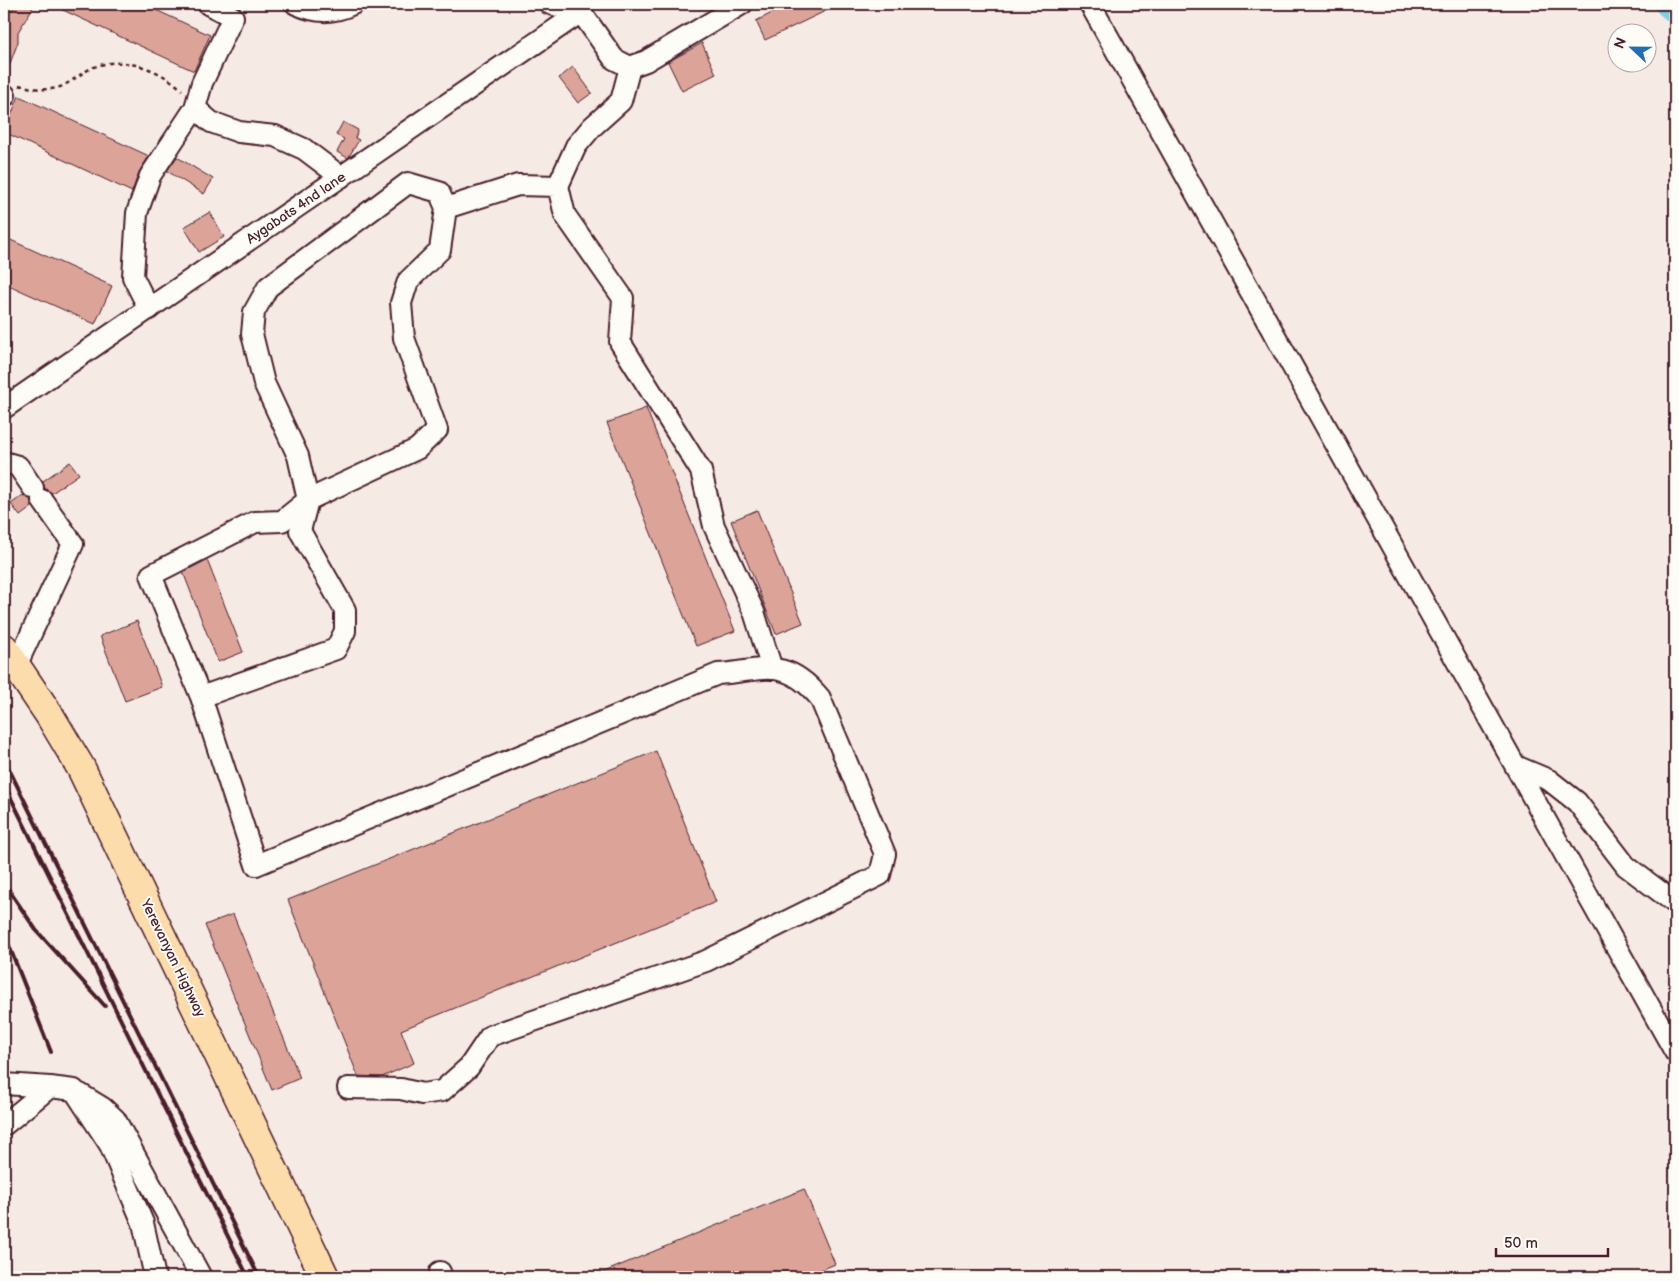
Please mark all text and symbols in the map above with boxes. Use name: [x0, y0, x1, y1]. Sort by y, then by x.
north arrow: [1606, 22, 1656, 72]
text: N: [1611, 35, 1630, 51]
street label: Aygabats 4nd lane: [243, 168, 349, 248]
street label: Yerevanyan Highway: [137, 895, 209, 1020]
scale bar: [1496, 1226, 1609, 1258]
text: 50 m: [1504, 1234, 1538, 1253]

